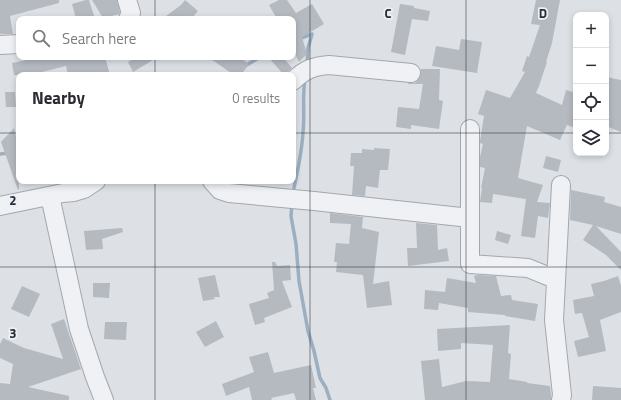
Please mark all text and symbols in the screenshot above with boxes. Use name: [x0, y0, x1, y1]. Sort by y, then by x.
text: C: [384, 3, 392, 23]
text: D: [539, 3, 547, 23]
map controls: [573, 12, 609, 156]
button: +: [573, 12, 609, 48]
search box: [16, 16, 296, 60]
icon: search: [30, 27, 52, 49]
text: Search here: [62, 27, 136, 50]
button: −: [573, 48, 609, 84]
button: locate: [573, 84, 609, 120]
text: Nearby: [32, 85, 85, 111]
text: 0 results: [232, 88, 280, 108]
button: layers: [573, 120, 609, 156]
text: 2: [9, 190, 17, 210]
text: 3: [9, 323, 17, 343]

